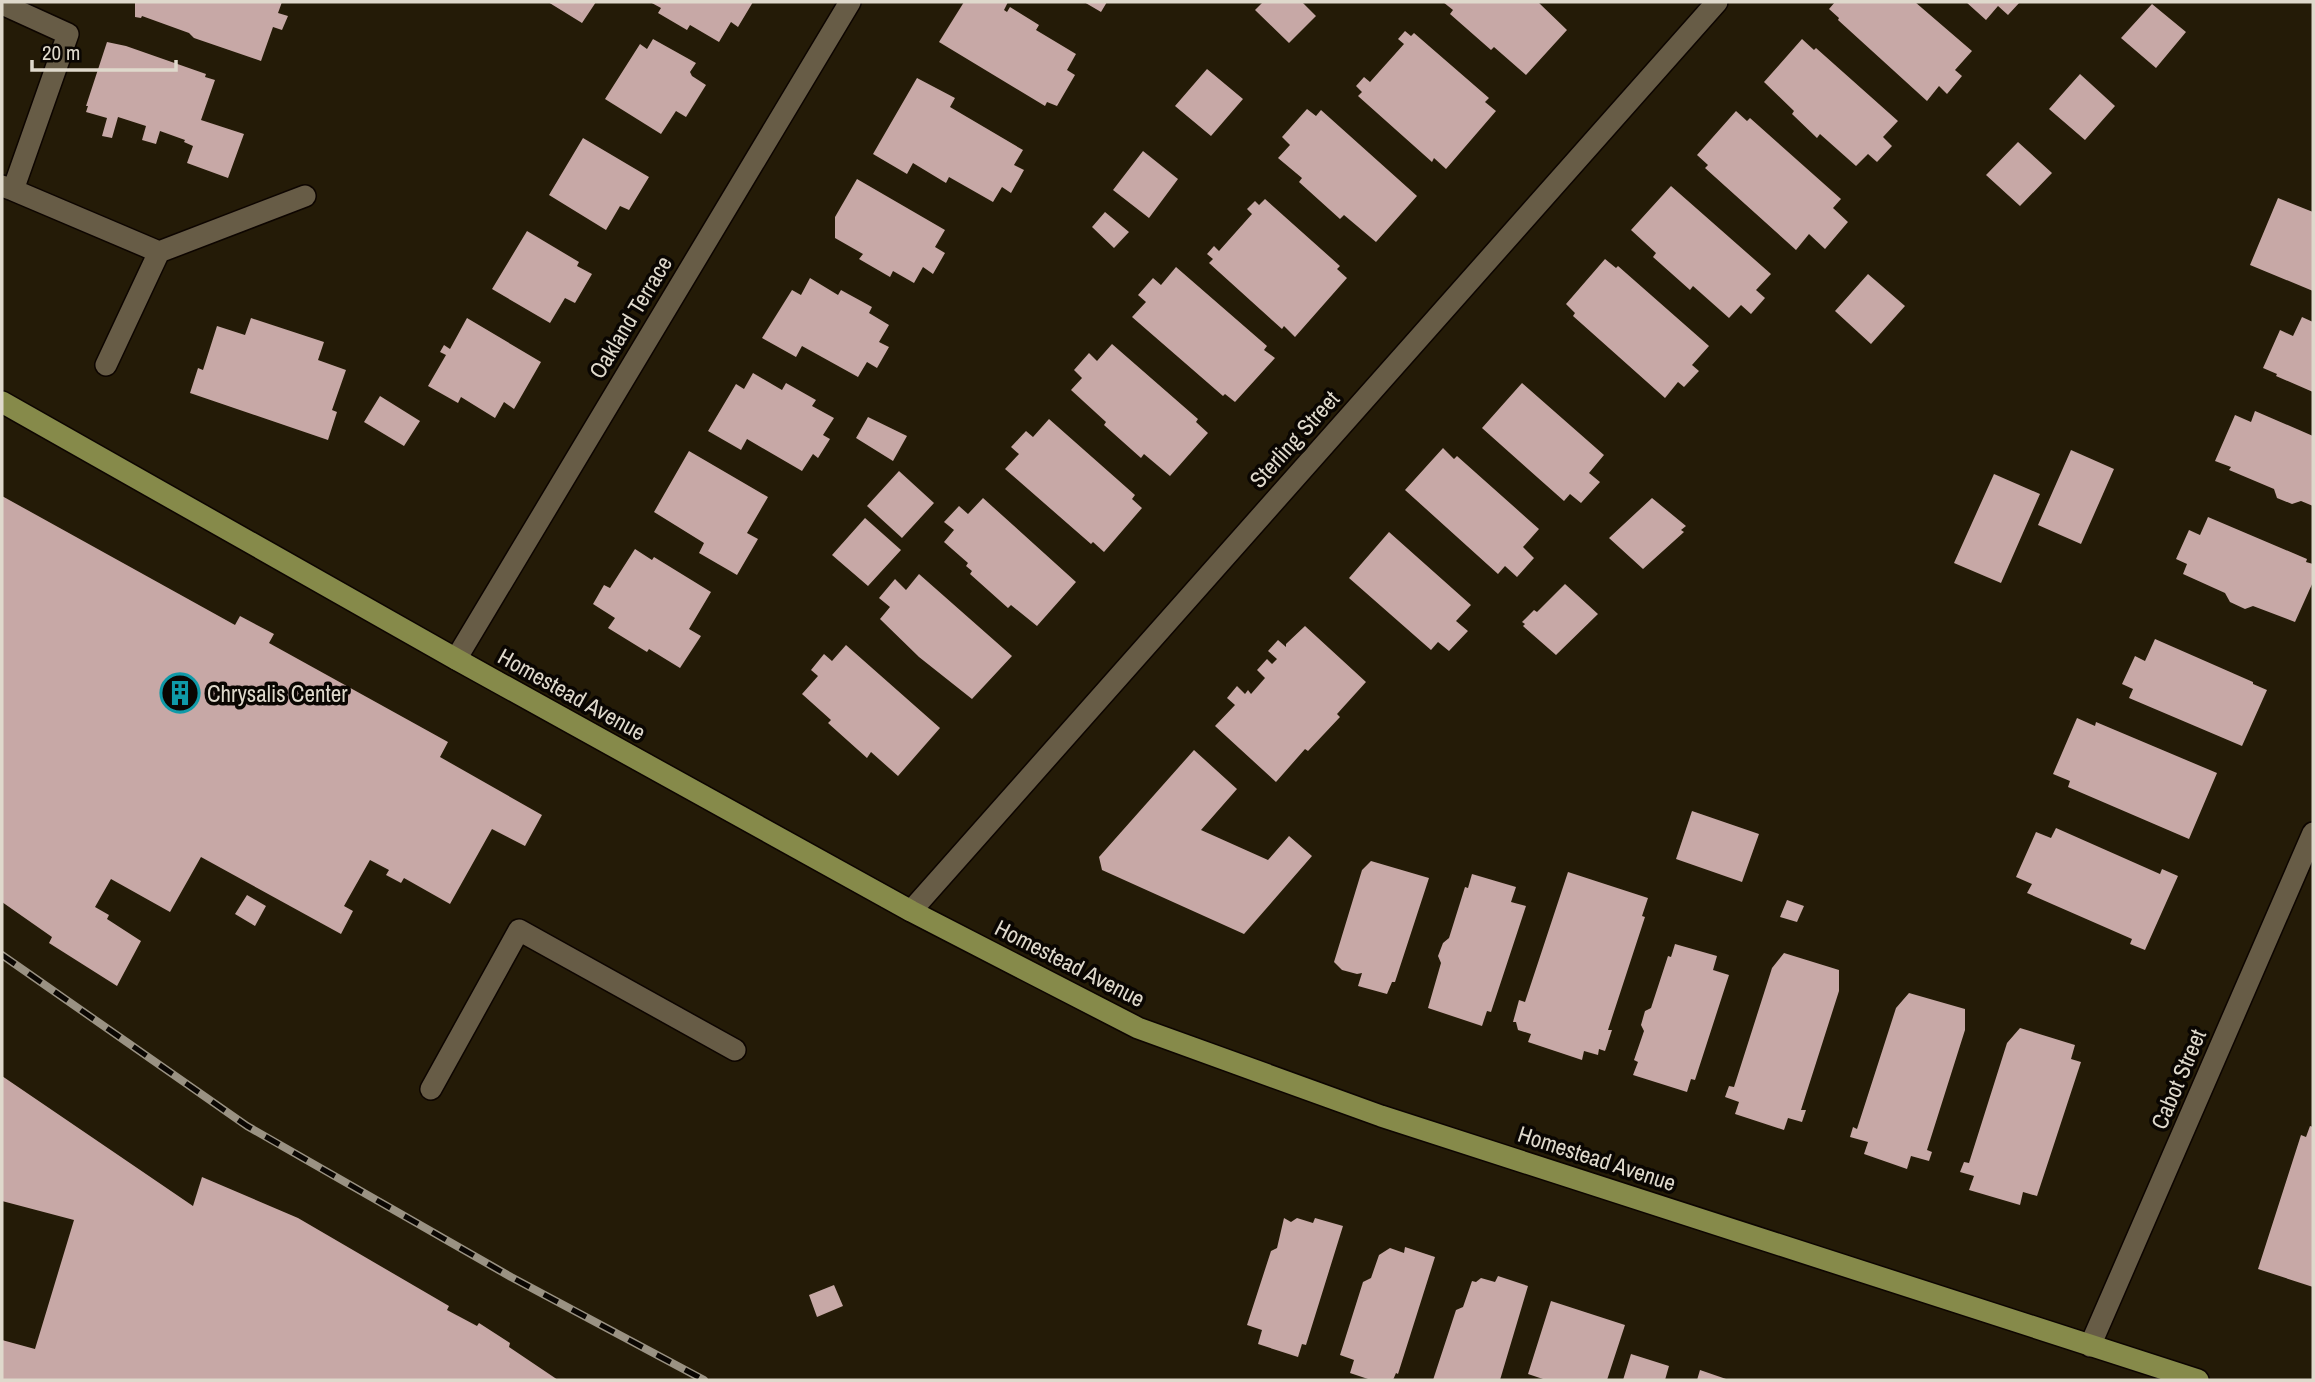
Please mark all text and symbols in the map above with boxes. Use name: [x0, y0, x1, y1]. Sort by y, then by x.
scale bar: [32, 28, 175, 72]
text: 20 m: [42, 38, 80, 67]
street label: Oakland Terrace: [581, 250, 679, 384]
street label: Sterling Street: [1242, 384, 1346, 494]
street label: Homestead Avenue: [493, 641, 651, 747]
building icon: Chrysalis Center: [159, 672, 201, 714]
place label: Chrysalis Center: [207, 678, 348, 709]
street label: Homestead Avenue: [990, 912, 1150, 1014]
street label: Cabot Street: [2143, 1024, 2213, 1134]
street label: Homestead Avenue: [1514, 1118, 1680, 1198]

